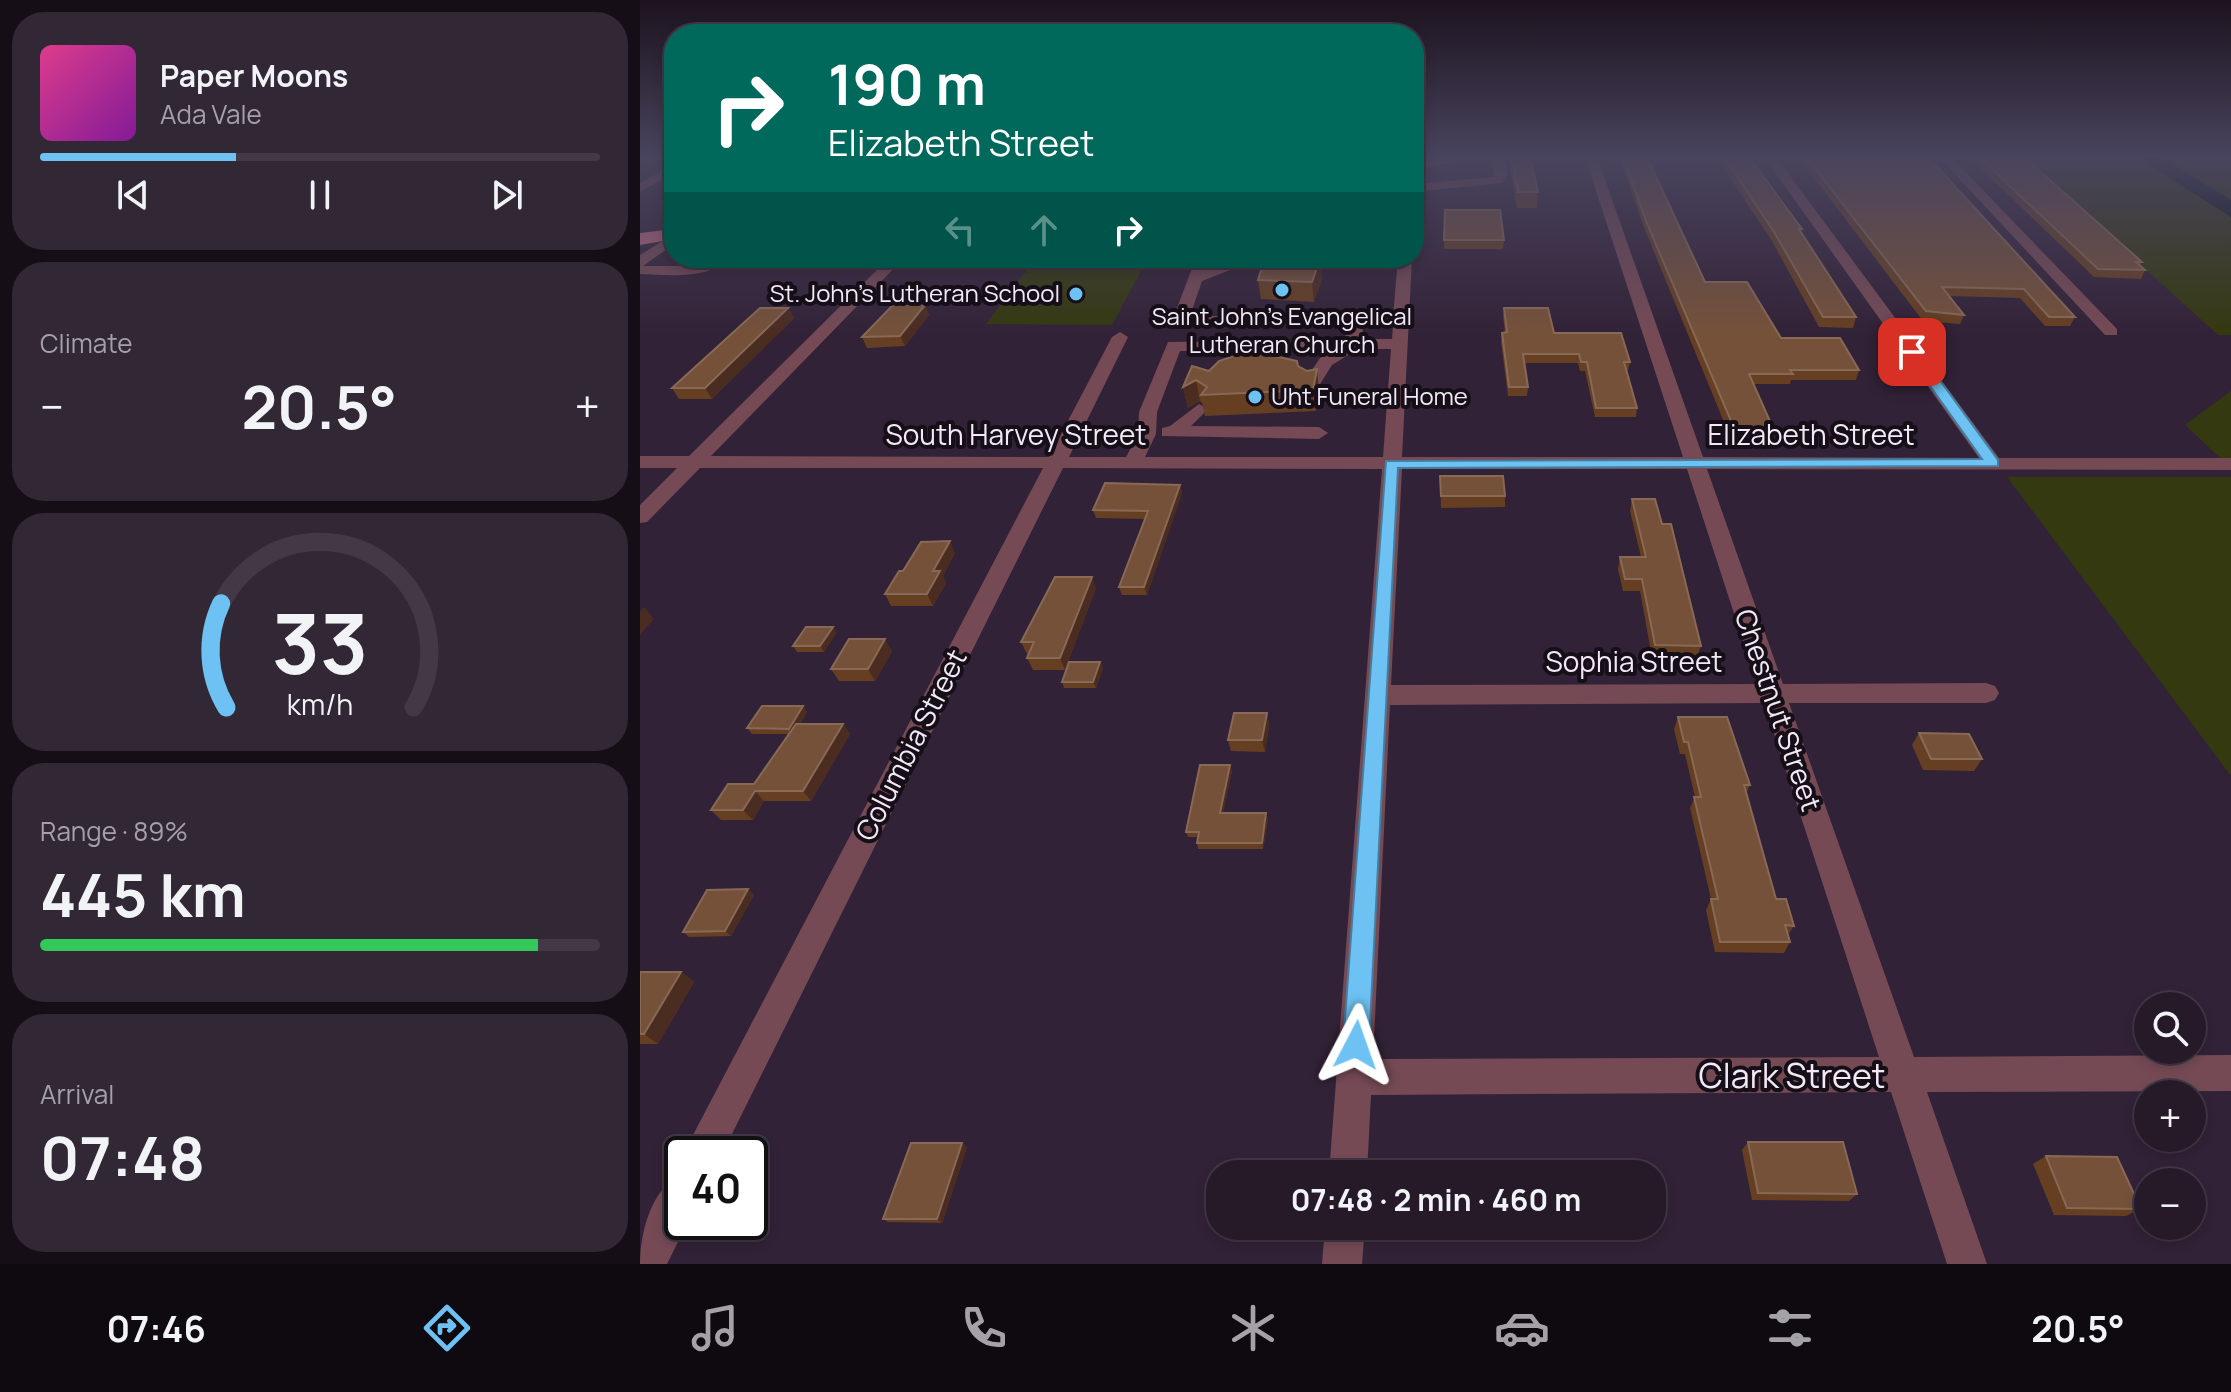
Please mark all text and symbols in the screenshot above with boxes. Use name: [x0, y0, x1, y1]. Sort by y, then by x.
text: 190 m: [828, 45, 986, 122]
text: Paper Moons: [160, 55, 348, 96]
icon: right: [696, 56, 800, 160]
text: Ada Vale: [160, 96, 262, 132]
text: Elizabeth Street: [828, 118, 1094, 167]
icon: previous: [111, 173, 155, 217]
icon: pause: [298, 173, 342, 217]
icon: next: [485, 173, 529, 217]
icon: left: [938, 208, 982, 252]
icon: ahead: [1022, 208, 1066, 252]
icon: right: [1106, 208, 1150, 252]
place label: St. John's Lutheran School: [770, 276, 1060, 309]
marker: Saint John's Evangelical Lutheran Church: [1273, 281, 1291, 299]
marker: St. John's Lutheran School: [1067, 285, 1085, 303]
place label: Saint John's Evangelical Lutheran Church: [1152, 299, 1412, 360]
pin: [1878, 318, 1946, 386]
text: Climate: [40, 325, 132, 361]
icon: arrive: [1890, 330, 1934, 374]
text: 20.5°: [241, 365, 397, 447]
text: −: [40, 376, 64, 436]
text: +: [575, 376, 600, 436]
place label: Uht Funeral Home: [1271, 379, 1468, 412]
marker: Uht Funeral Home: [1246, 388, 1264, 406]
street label: South Harvey Street: [885, 415, 1147, 453]
street label: Elizabeth Street: [1707, 415, 1915, 453]
text: 33: [272, 585, 368, 699]
street label: Chestnut Street: [1727, 604, 1831, 816]
street label: Columbia Street: [846, 642, 975, 847]
street label: Sophia Street: [1546, 642, 1722, 680]
text: km/h: [287, 685, 353, 724]
text: Range · 89%: [40, 813, 188, 849]
text: 445 km: [40, 853, 246, 935]
map controls: [2134, 992, 2206, 1240]
button: search: [2134, 992, 2206, 1064]
position arrow: [1314, 1003, 1398, 1087]
street label: Clark Street: [1699, 1052, 1885, 1098]
text: Arrival: [40, 1076, 114, 1112]
button: +: [2134, 1080, 2206, 1152]
text: 07:48: [40, 1116, 205, 1198]
speed limit sign: 40: [664, 1136, 768, 1240]
button: −: [2134, 1168, 2206, 1240]
text: 07:48 · 2 min · 460 m: [1291, 1179, 1581, 1220]
icon: directions: [419, 1300, 475, 1356]
icon: music: [687, 1300, 743, 1356]
icon: phone: [956, 1300, 1012, 1356]
icon: climate: [1225, 1300, 1281, 1356]
icon: car: [1494, 1300, 1550, 1356]
icon: filters: [1762, 1300, 1818, 1356]
text: 07:46: [106, 1304, 206, 1353]
text: 20.5°: [2031, 1304, 2125, 1353]

